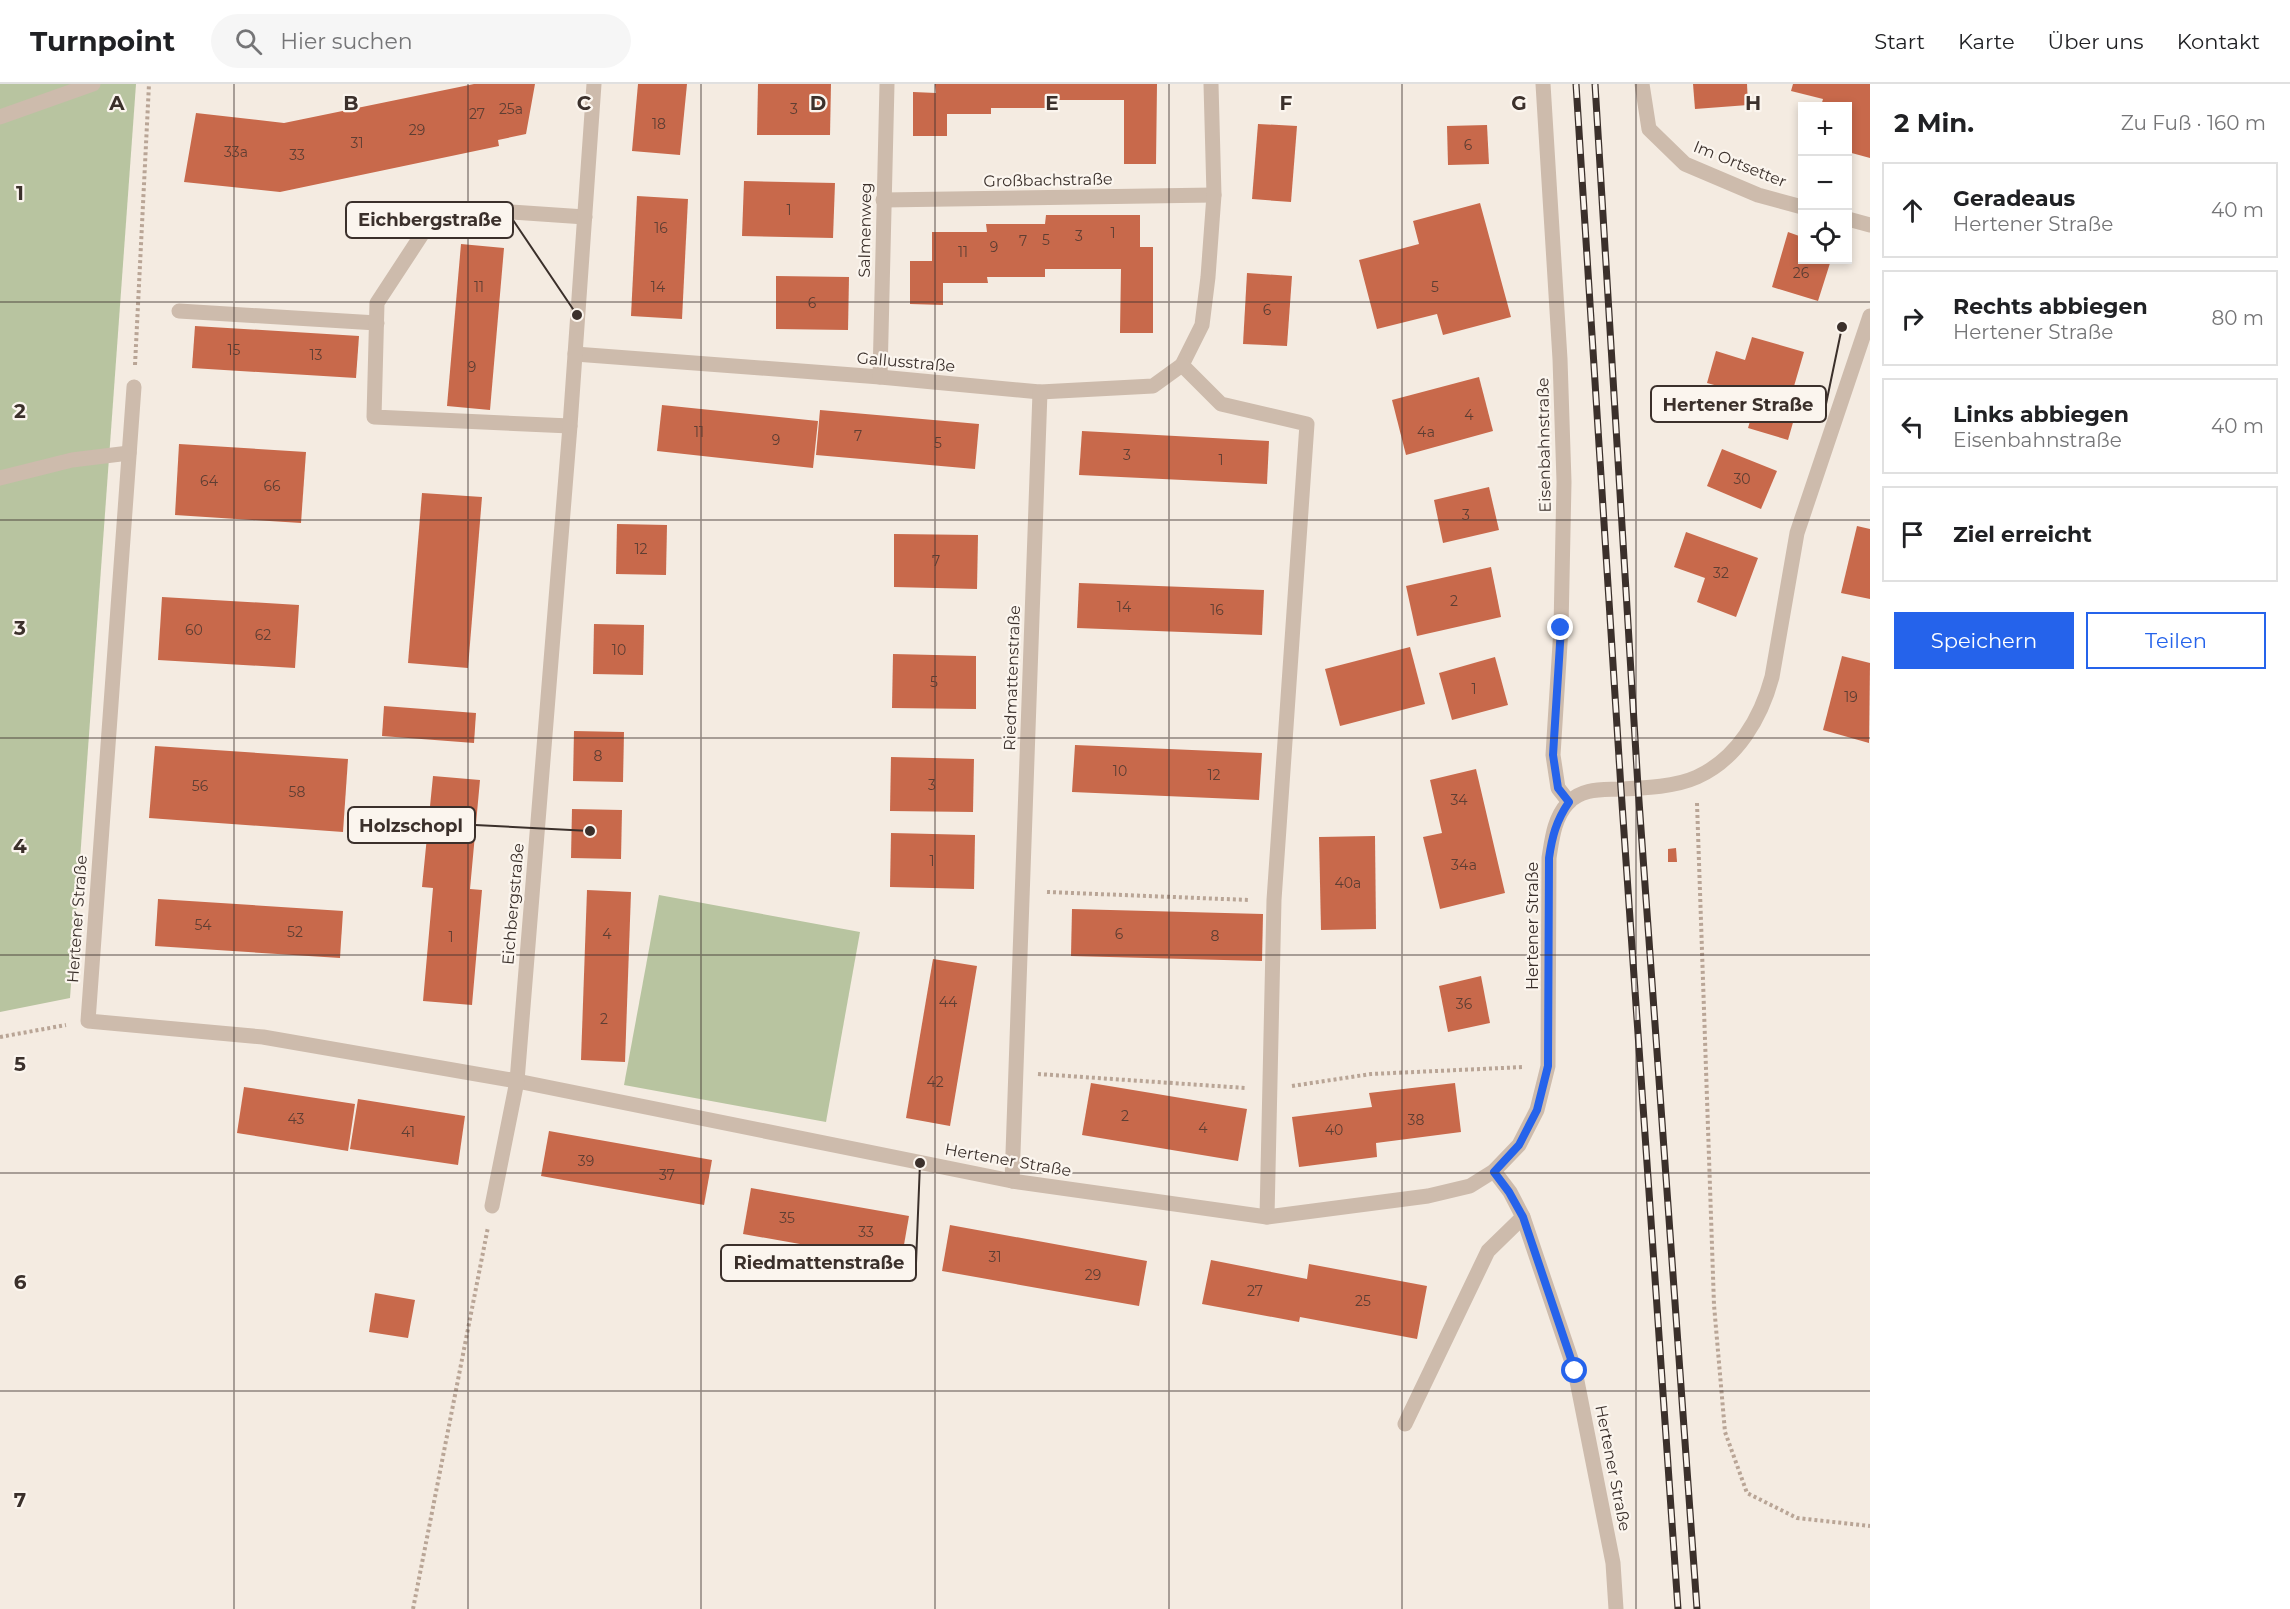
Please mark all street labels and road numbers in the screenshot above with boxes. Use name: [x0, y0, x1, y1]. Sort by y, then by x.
street label: Im Ortsetter: [1691, 137, 1789, 191]
street label: Großbachstraße: [983, 169, 1113, 191]
street label: Salmenweg: [855, 182, 875, 278]
street label: Gallusstraße: [856, 348, 956, 376]
street label: Eisenbahnstraße: [1533, 377, 1555, 513]
street label: Riedmattenstraße: [1000, 605, 1024, 751]
street label: Eichbergstraße: [498, 842, 528, 966]
street label: Hertener Straße: [63, 854, 91, 984]
street label: Hertener Straße: [1523, 862, 1542, 990]
street label: Hertener Straße: [943, 1140, 1073, 1180]
street label: Hertener Straße: [1591, 1403, 1635, 1533]

